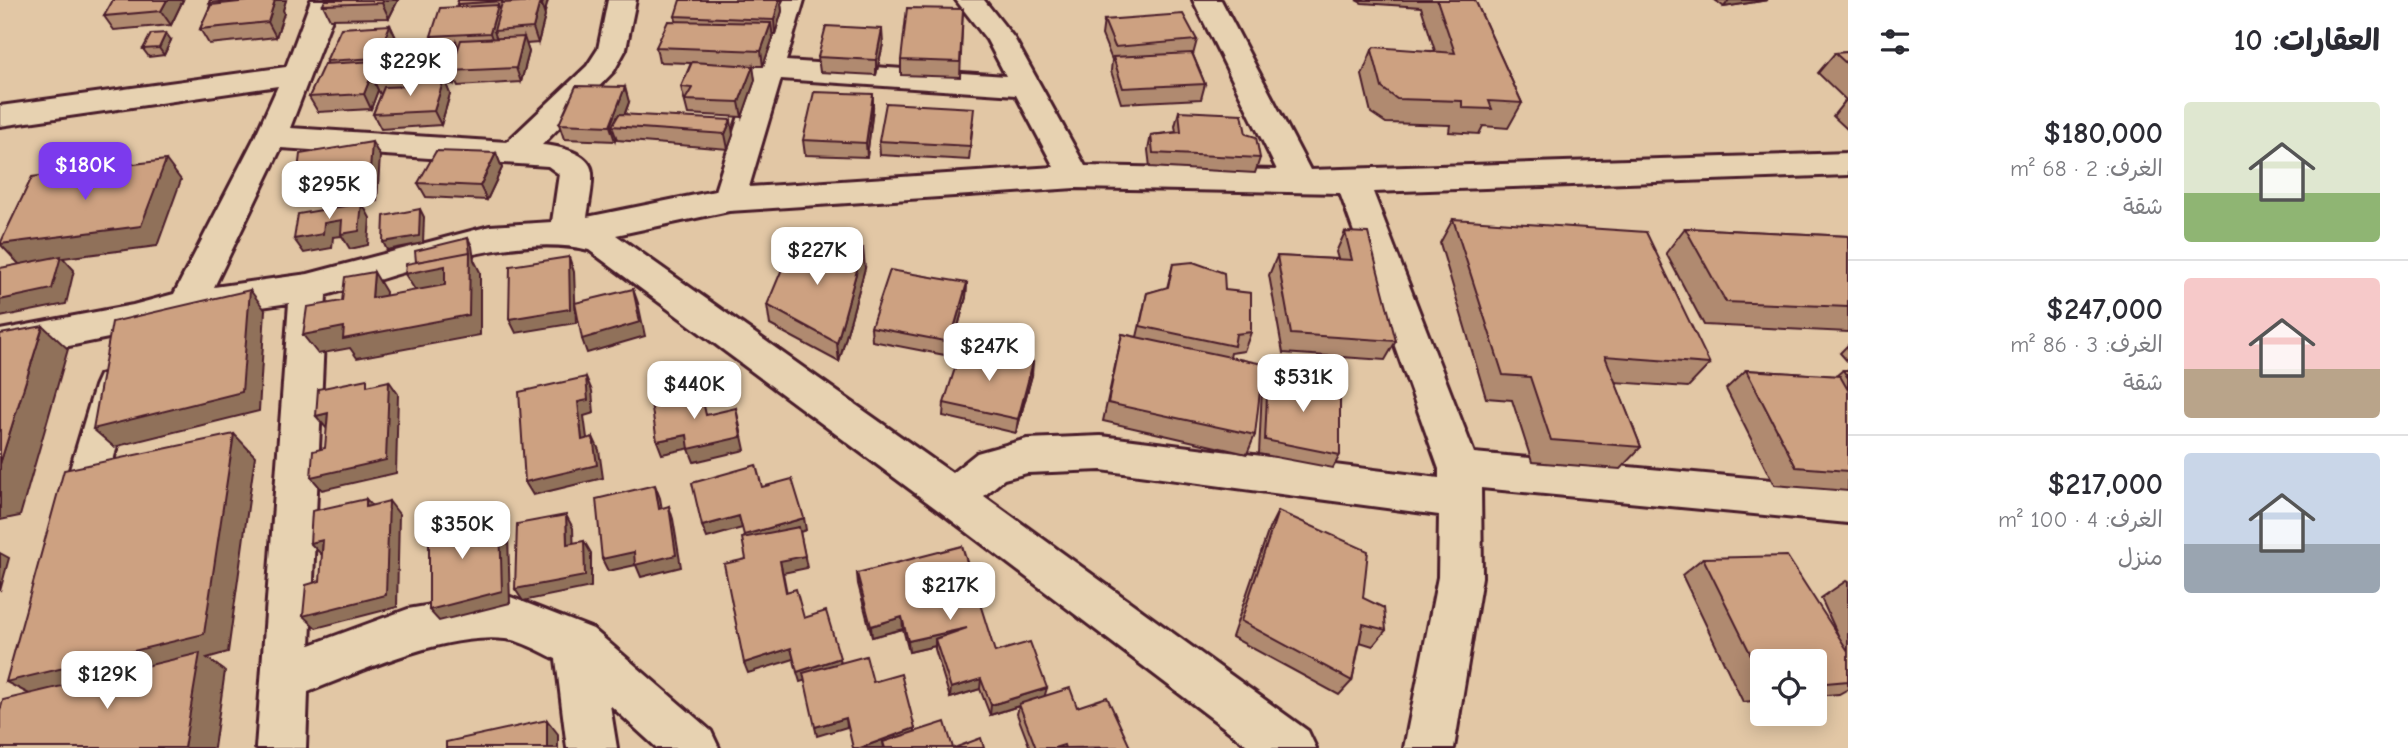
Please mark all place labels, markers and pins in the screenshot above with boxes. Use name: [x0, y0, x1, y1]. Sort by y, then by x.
pin: $229K: [361, 38, 459, 98]
pin: $180K: [36, 142, 134, 202]
pin: $295K: [280, 162, 378, 221]
pin: $227K: [768, 228, 866, 287]
pin: $247K: [940, 324, 1038, 383]
pin: $531K: [1254, 354, 1352, 414]
pin: $440K: [645, 362, 743, 421]
pin: $350K: [413, 502, 511, 561]
pin: $217K: [901, 562, 999, 622]
pin: $129K: [58, 652, 156, 711]

